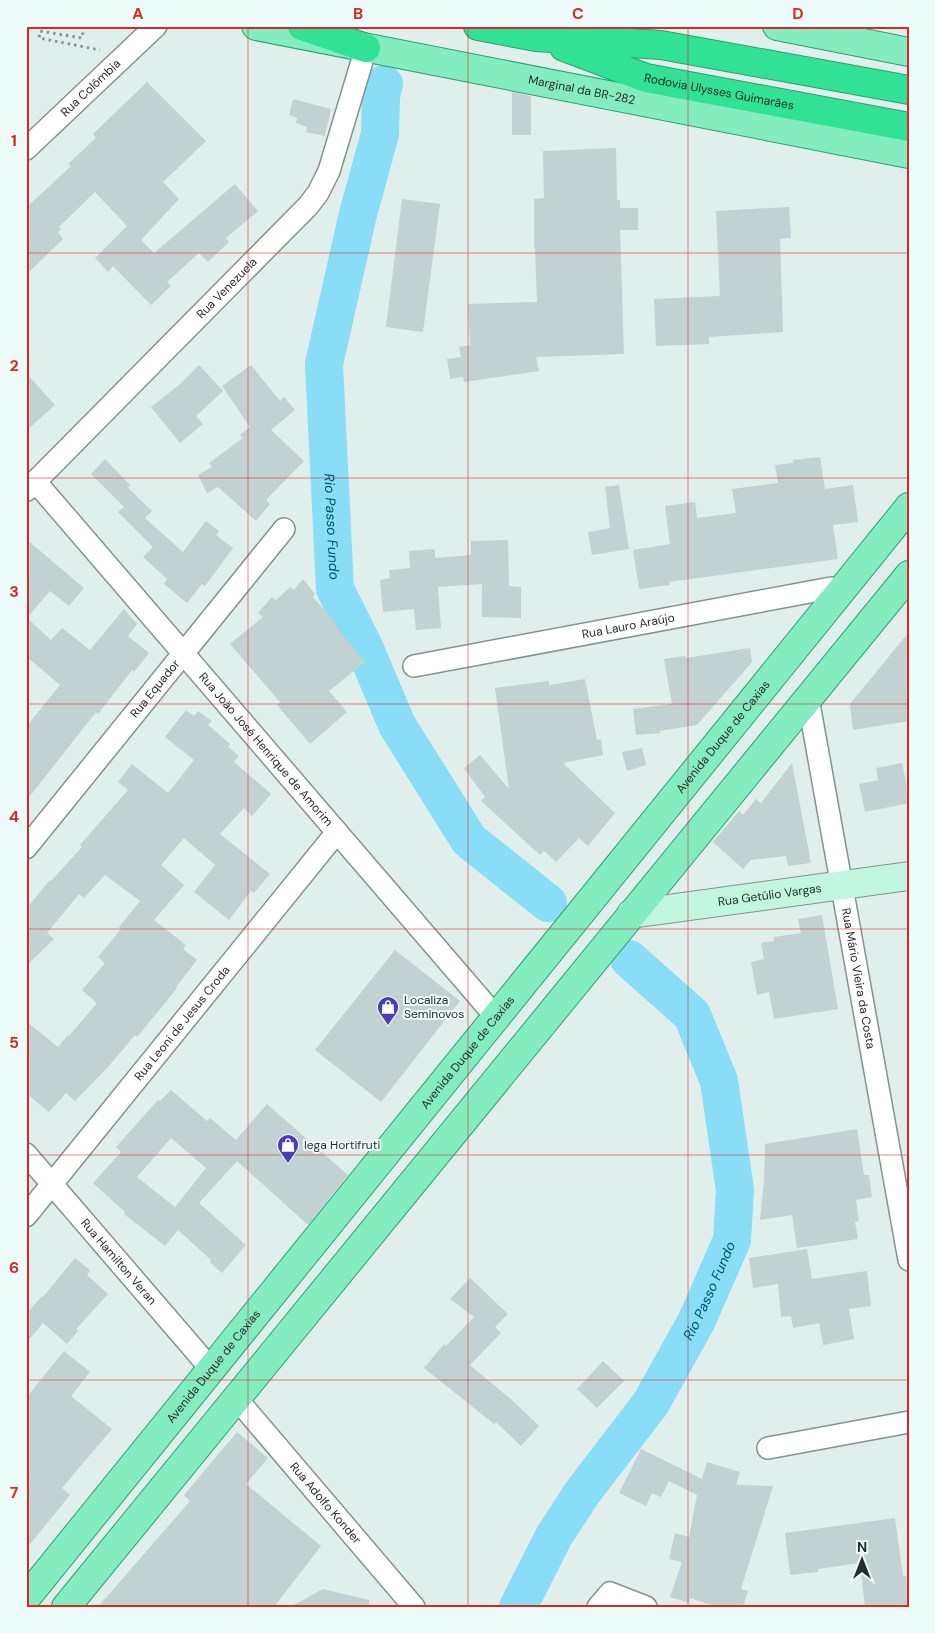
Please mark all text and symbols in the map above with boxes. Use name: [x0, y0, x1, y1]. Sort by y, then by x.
text: A: [132, 3, 144, 24]
text: B: [353, 3, 363, 24]
text: C: [572, 3, 584, 24]
text: D: [792, 3, 804, 24]
street label: Rua Colômbia: [57, 56, 124, 120]
street label: Rodovia Ulysses Guimarães: [643, 70, 795, 113]
street label: Marginal da BR-282: [527, 72, 637, 108]
text: 1: [11, 130, 17, 151]
street label: Rua Venezuela: [193, 254, 261, 322]
text: 2: [9, 355, 19, 376]
water label: Rio Passo Fundo: [320, 473, 344, 580]
text: 3: [9, 581, 19, 602]
street label: Rua Lauro Araújo: [581, 609, 676, 642]
street label: Rua Equador: [126, 656, 184, 721]
street label: Rua João José Henrique de Amorim: [195, 669, 336, 830]
street label: Avenida Duque de Caxias: [672, 677, 774, 797]
text: 4: [9, 806, 19, 827]
street label: Rua Getúlio Vargas: [717, 880, 823, 910]
street label: Rua Mário Vieira da Costa: [838, 907, 879, 1050]
street label: Rua Leoni de Jesus Croda: [131, 963, 233, 1084]
place label: Localiza Seminovos: [404, 992, 464, 1022]
street label: Avenida Duque de Caxias: [417, 993, 518, 1112]
shop icon: Localiza Seminovos: [376, 995, 400, 1026]
text: 5: [9, 1032, 19, 1053]
shop icon: Iega Hortifruti: [276, 1133, 300, 1164]
place label: Iega Hortifruti: [304, 1137, 380, 1153]
street label: Rua Hamilton Veran: [77, 1215, 160, 1308]
water label: Rio Passo Fundo: [679, 1238, 739, 1343]
text: 6: [9, 1257, 19, 1278]
street label: Avenida Duque de Caxias: [163, 1307, 264, 1426]
street label: Rua Adolfo Konder: [286, 1459, 365, 1548]
text: 7: [10, 1482, 19, 1503]
north arrow: [838, 1536, 888, 1586]
text: N: [857, 1538, 867, 1556]

